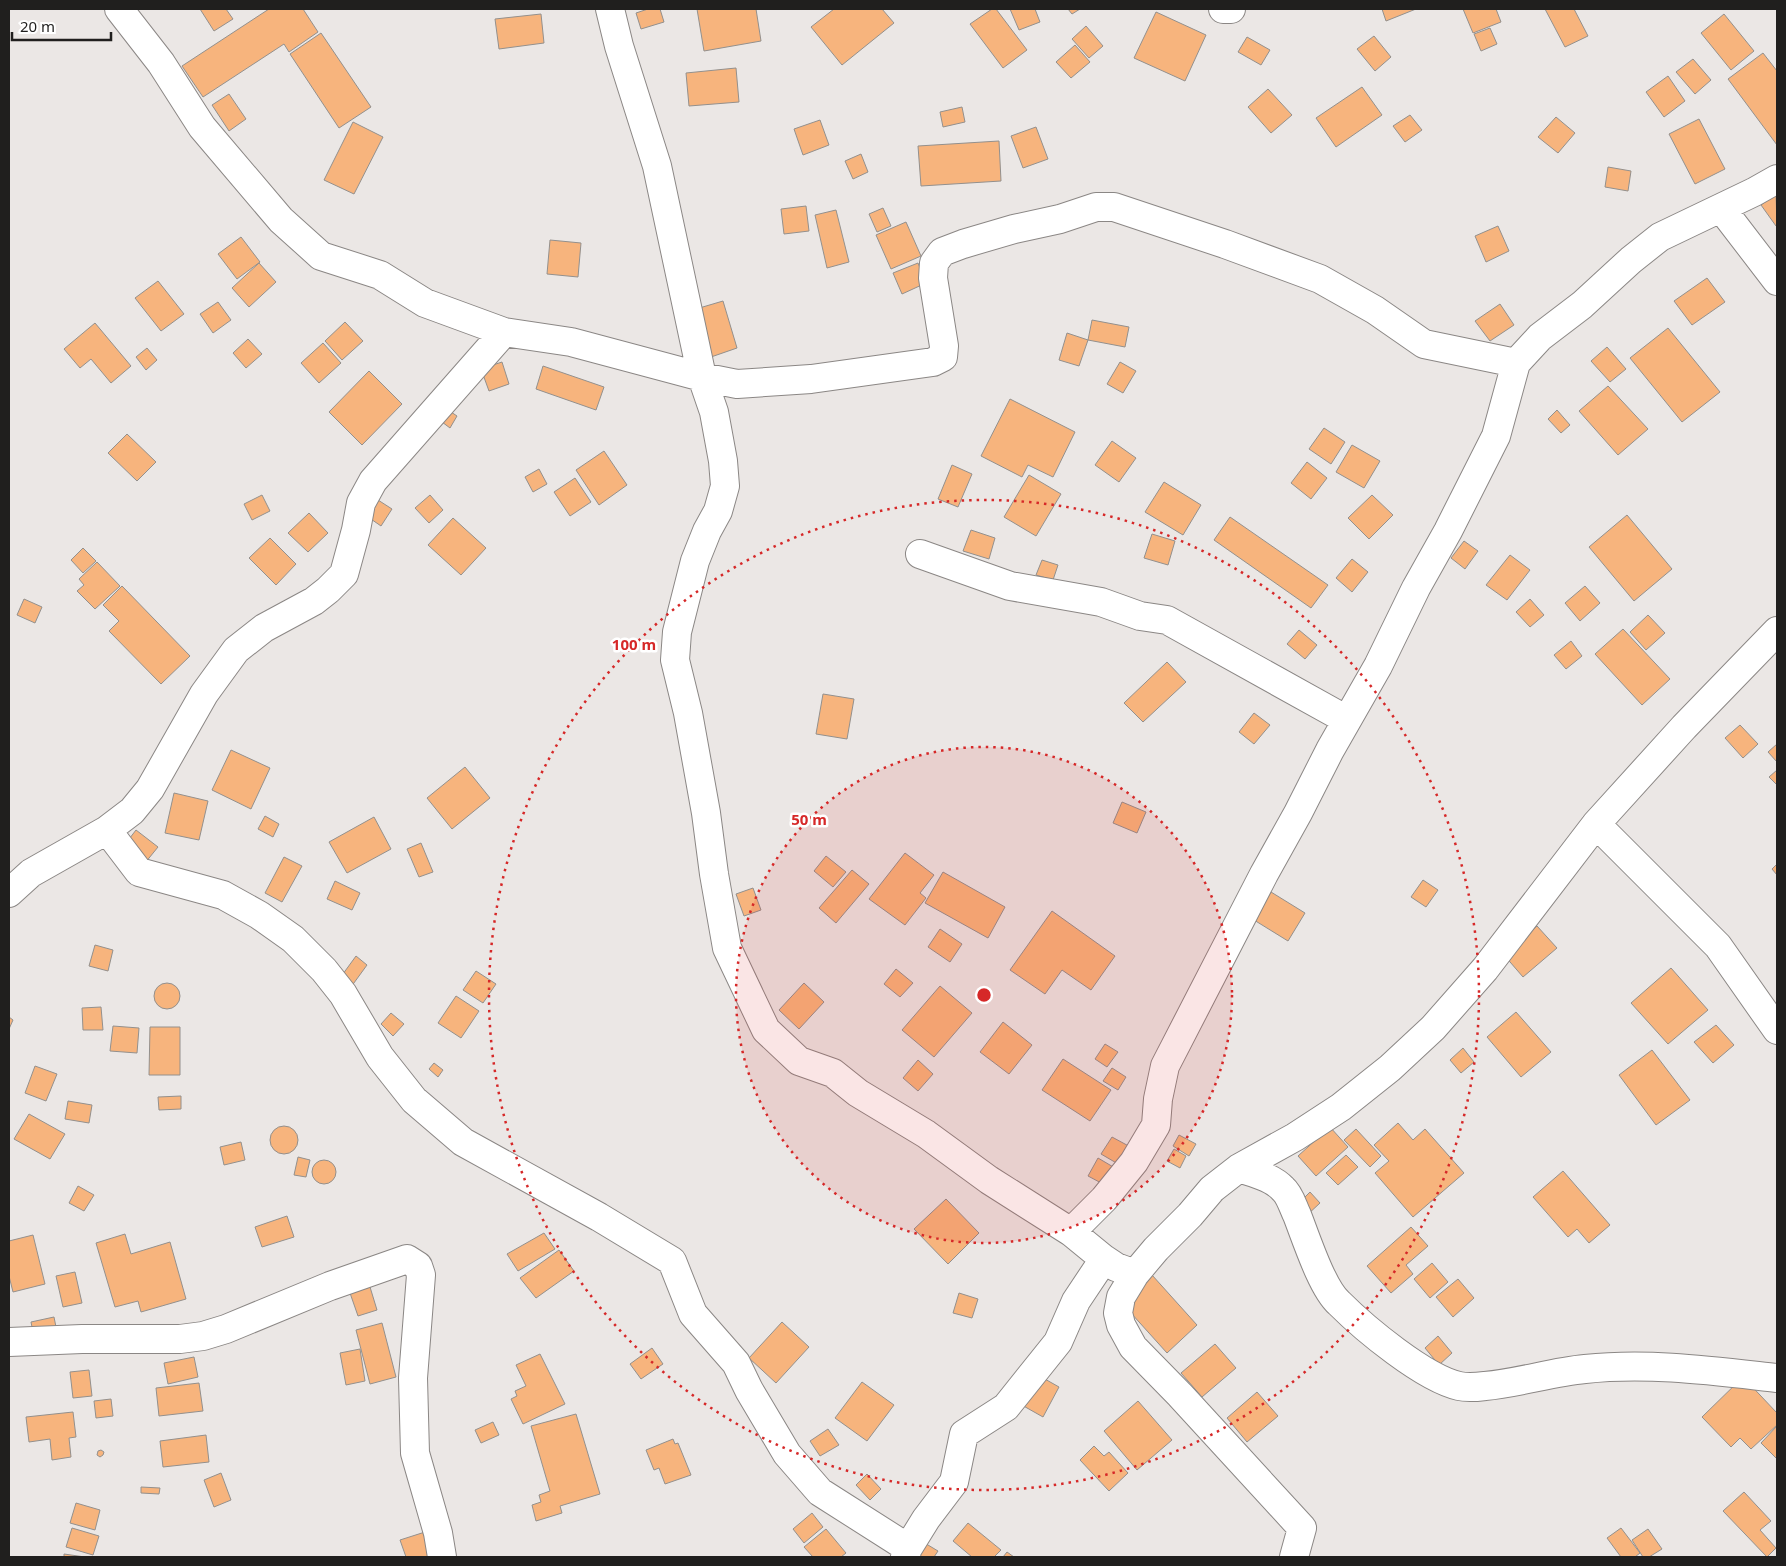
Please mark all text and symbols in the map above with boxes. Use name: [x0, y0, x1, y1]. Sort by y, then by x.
scale bar: [12, 10, 111, 42]
text: 20 m: [20, 16, 55, 36]
text: 100 m: [612, 634, 656, 654]
text: 50 m: [791, 809, 827, 829]
centre of rings: [975, 986, 993, 1004]

